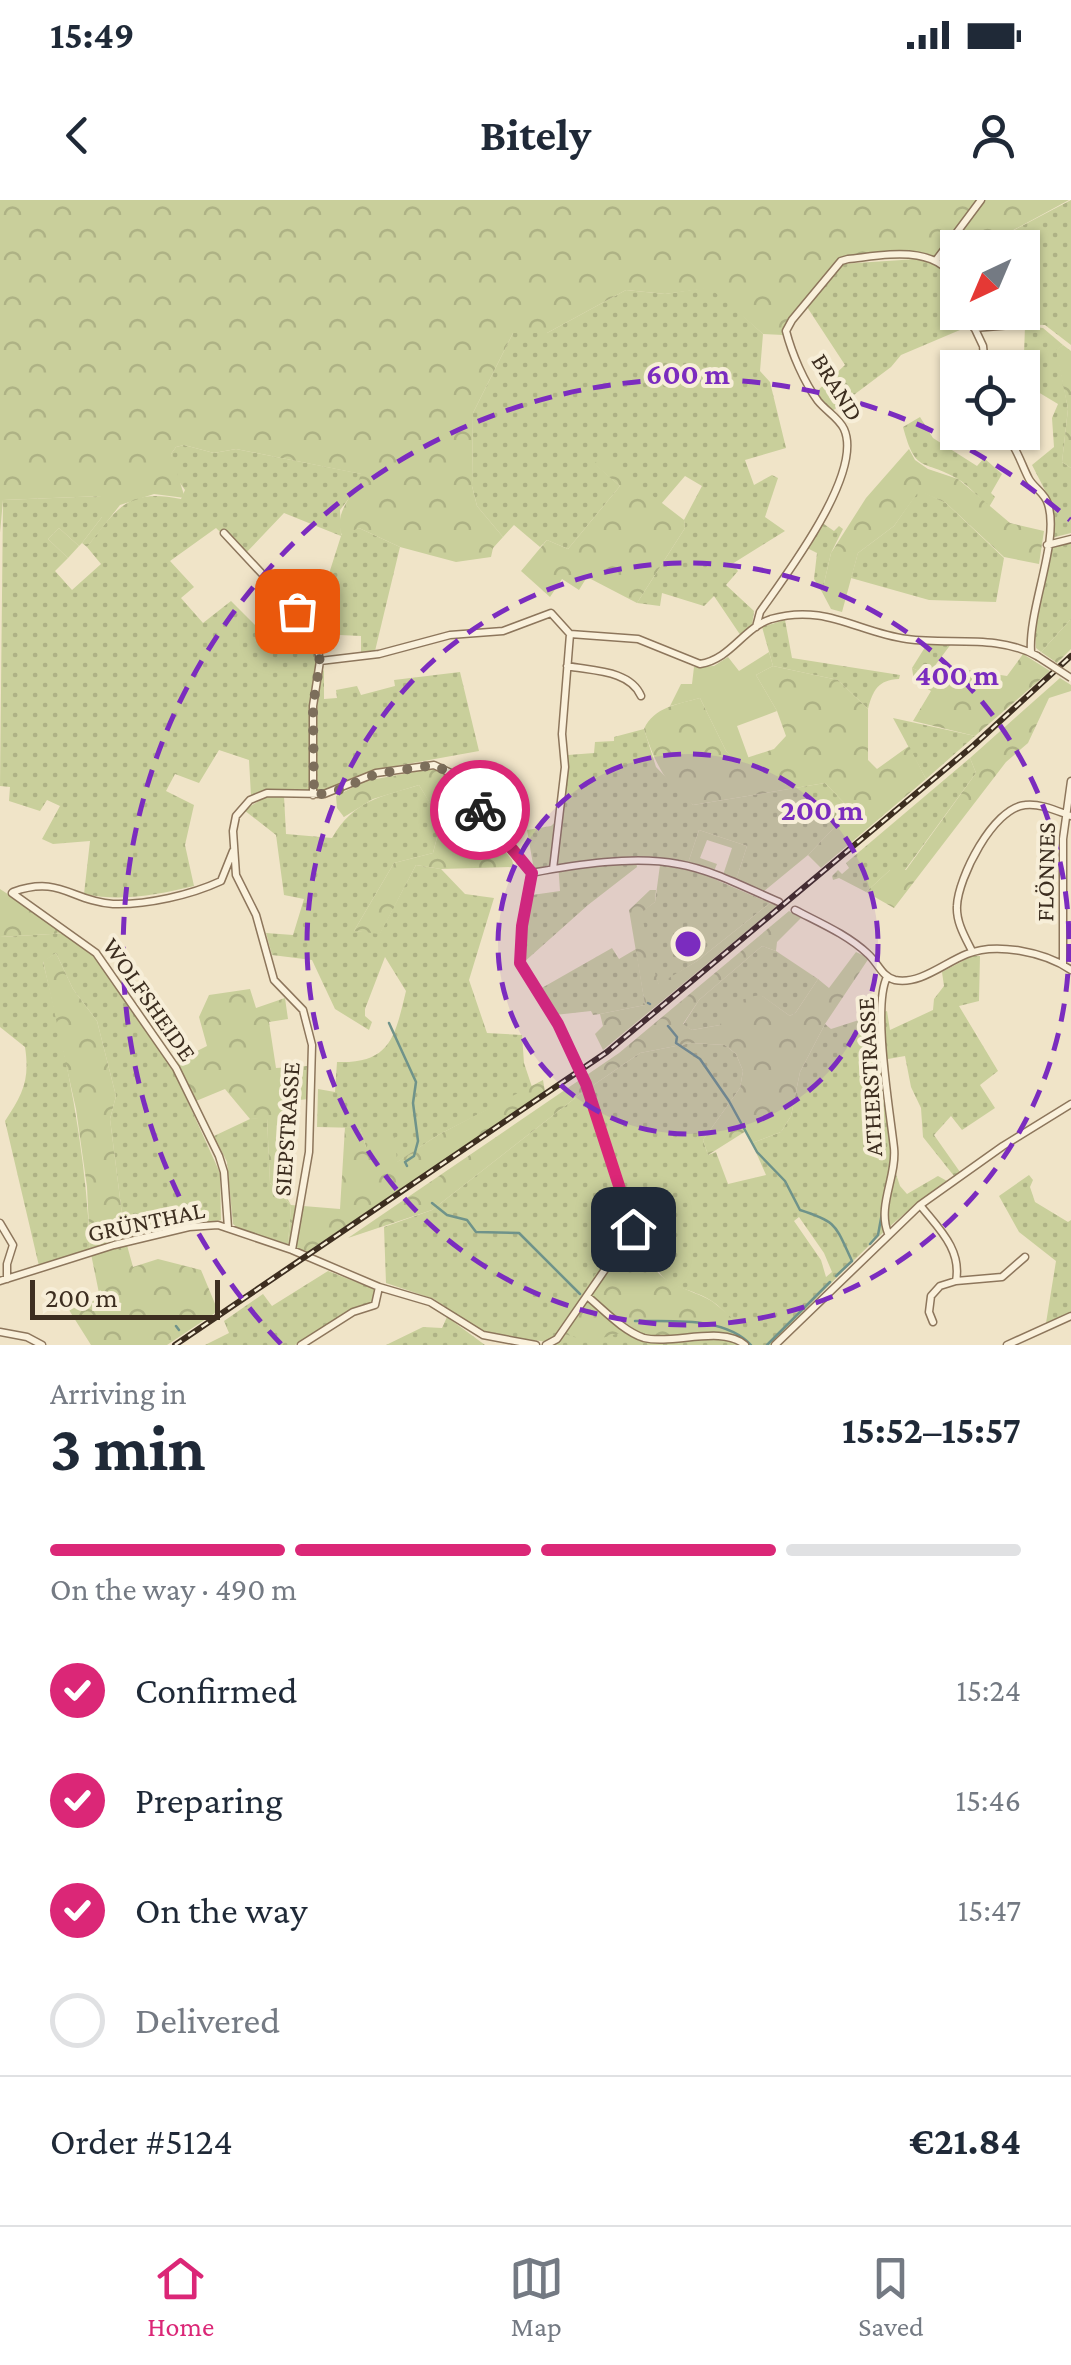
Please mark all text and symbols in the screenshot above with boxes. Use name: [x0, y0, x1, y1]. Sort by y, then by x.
text: 15:49: [50, 14, 134, 56]
icon: back: [50, 108, 105, 163]
icon: person: [966, 108, 1021, 163]
text: Bitely: [480, 110, 591, 160]
north arrow: [940, 230, 1040, 330]
map controls: [940, 230, 1040, 450]
street label: BRAND: [806, 349, 869, 426]
button: locate: [940, 350, 1040, 450]
text: 600 m: [646, 357, 731, 390]
pin: [255, 569, 340, 654]
icon: bag: [270, 584, 325, 639]
text: 400 m: [915, 658, 999, 691]
courier: [430, 760, 530, 860]
icon: bike: [453, 783, 508, 838]
text: 200 m: [781, 793, 864, 826]
street label: FLÖNNES: [1031, 822, 1060, 922]
centre of rings: [670, 926, 706, 962]
street label: WOLFSHEIDE: [97, 933, 202, 1066]
street label: ATHERSTRASSE: [852, 996, 887, 1158]
street label: SIEPSTRASSE: [268, 1061, 305, 1197]
pin: [591, 1187, 676, 1272]
street label: GRÜNTHAL: [85, 1196, 207, 1247]
icon: home: [606, 1202, 661, 1257]
scale bar: [30, 1275, 220, 1320]
text: 200 m: [45, 1282, 118, 1313]
text: Arriving in: [50, 1375, 187, 1411]
text: 15:52–15:57: [842, 1409, 1021, 1451]
text: 3 min: [50, 1412, 205, 1484]
text: On the way · 490 m: [50, 1571, 297, 1607]
icon: check: [50, 1663, 105, 1718]
text: Confirmed: [135, 1669, 298, 1711]
text: 15:24: [956, 1672, 1021, 1708]
icon: check: [50, 1773, 105, 1828]
text: Preparing: [135, 1779, 283, 1821]
text: 15:46: [955, 1782, 1021, 1818]
icon: check: [50, 1883, 105, 1938]
text: On the way: [135, 1889, 307, 1931]
text: 15:47: [958, 1892, 1021, 1928]
text: Delivered: [135, 1999, 280, 2041]
text: Order #5124: [50, 2120, 233, 2162]
text: €21.84: [909, 2120, 1021, 2162]
tab: Home: [147, 2251, 214, 2342]
tab: Map: [509, 2251, 564, 2342]
tab: Saved: [858, 2251, 924, 2342]

